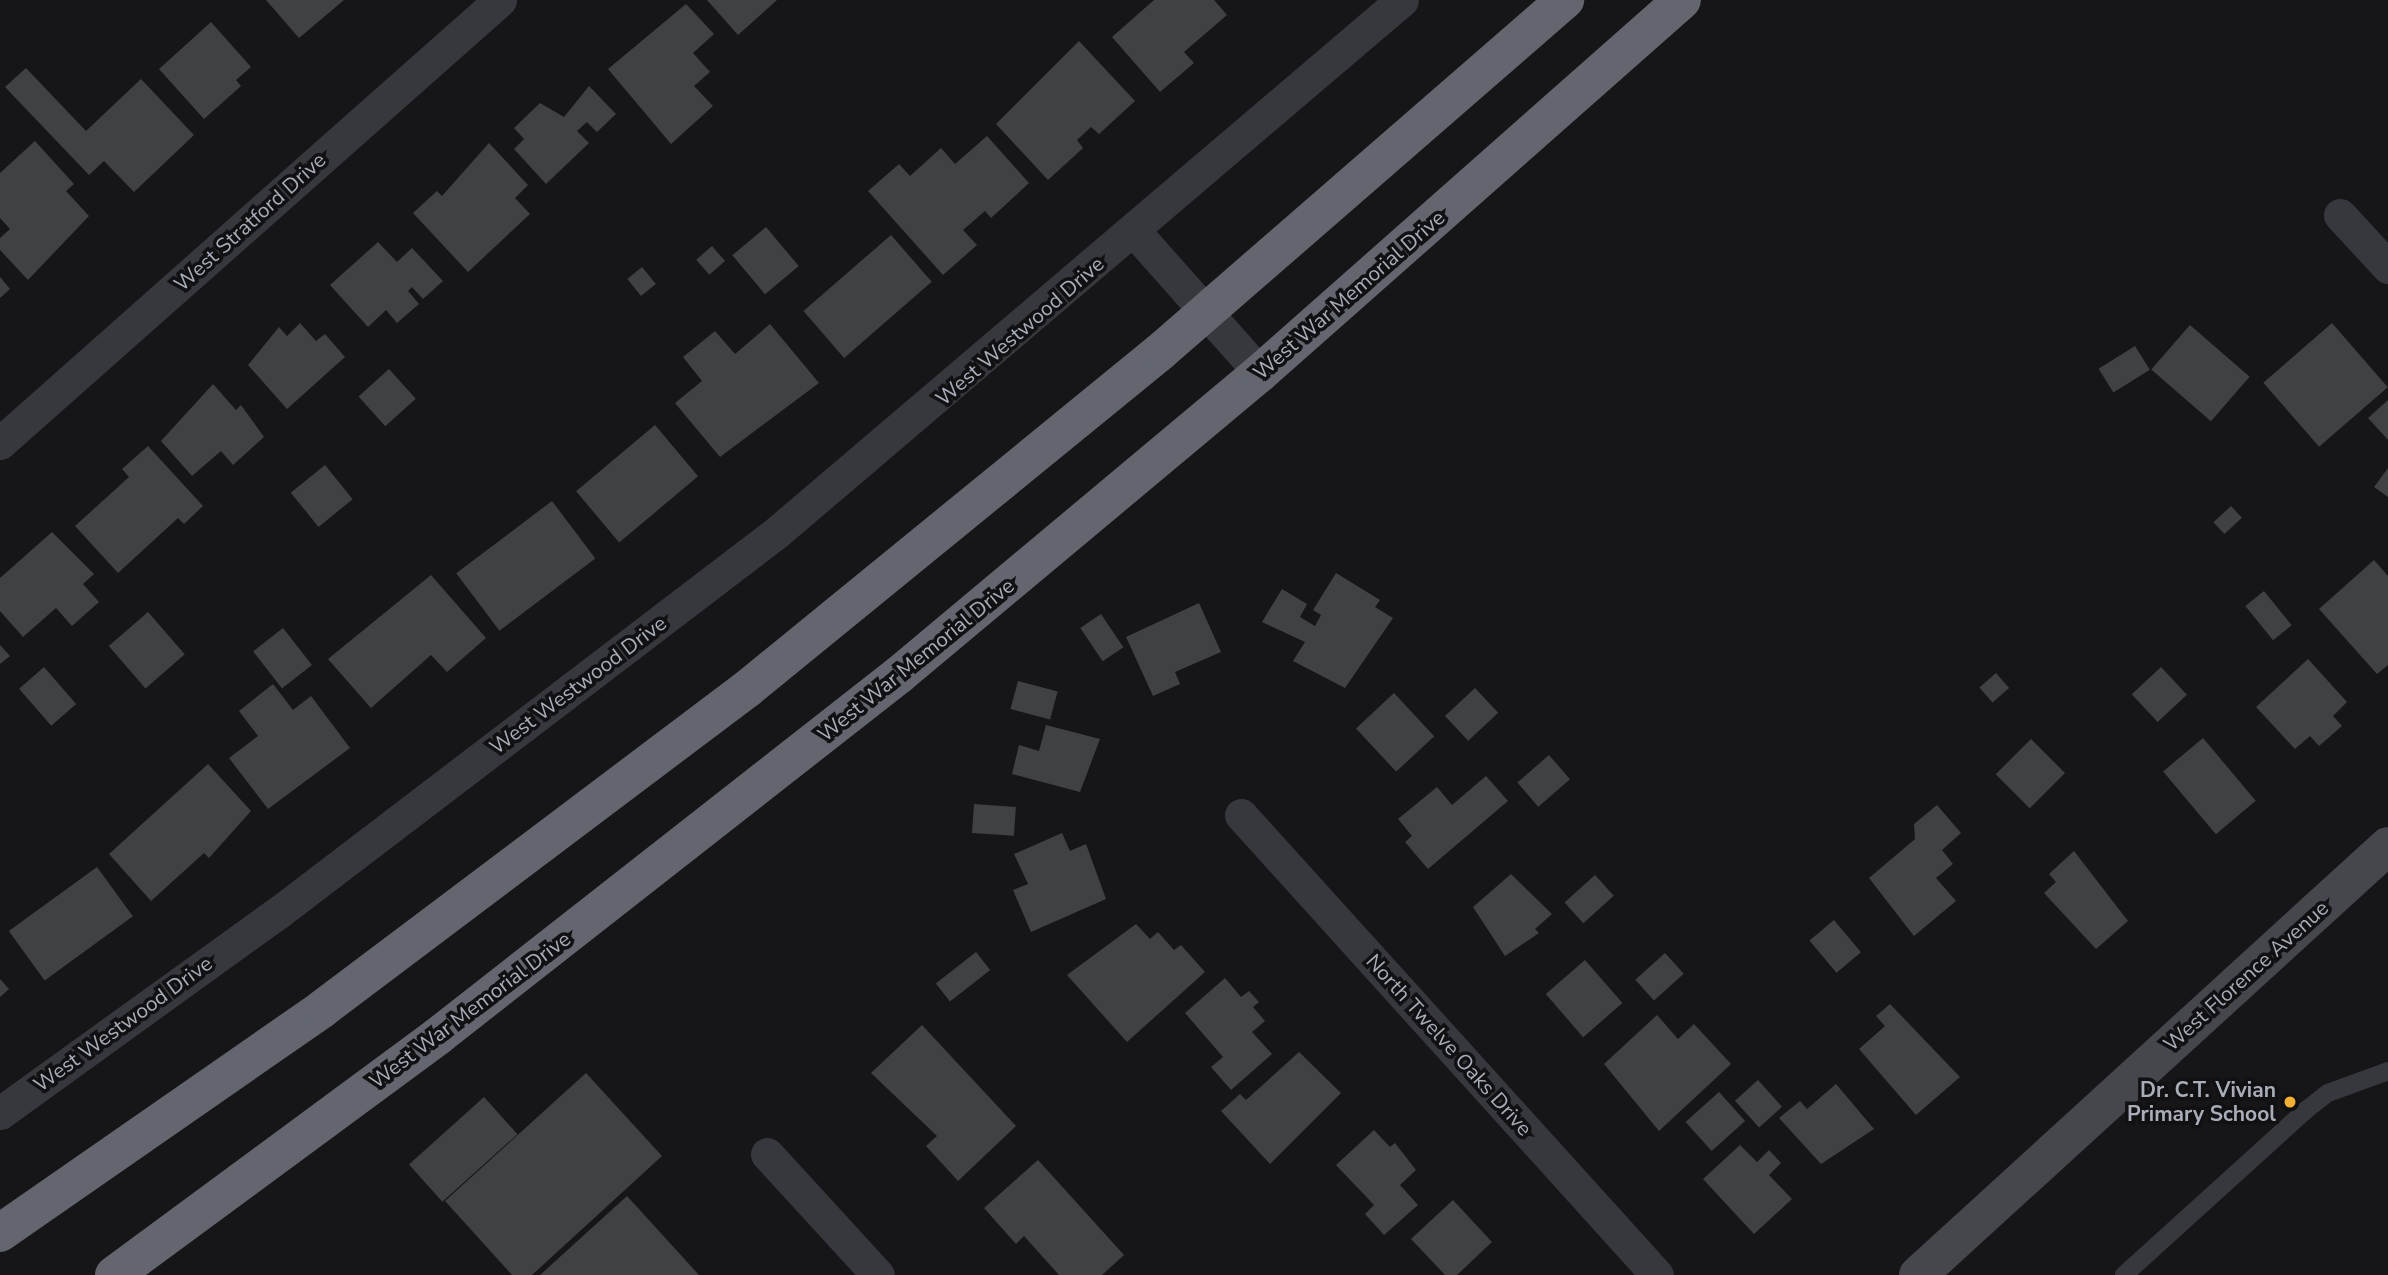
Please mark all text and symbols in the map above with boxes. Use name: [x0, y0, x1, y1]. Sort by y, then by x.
street label: West Stratford Drive: [169, 147, 331, 297]
street label: West War Memorial Drive: [1248, 205, 1450, 385]
street label: West Westwood Drive: [931, 251, 1109, 411]
street label: West War Memorial Drive: [813, 573, 1019, 747]
street label: West Westwood Drive: [485, 610, 671, 760]
street label: West Florence Avenue: [2158, 895, 2334, 1057]
street label: West War Memorial Drive: [364, 926, 576, 1094]
street label: North Twelve Oaks Drive: [1361, 949, 1537, 1141]
street label: West Westwood Drive: [29, 951, 217, 1097]
place label: Dr. C.T. Vivian Primary School: [2127, 1077, 2276, 1127]
marker: Dr. C.T. Vivian Primary School: [2282, 1094, 2298, 1110]

